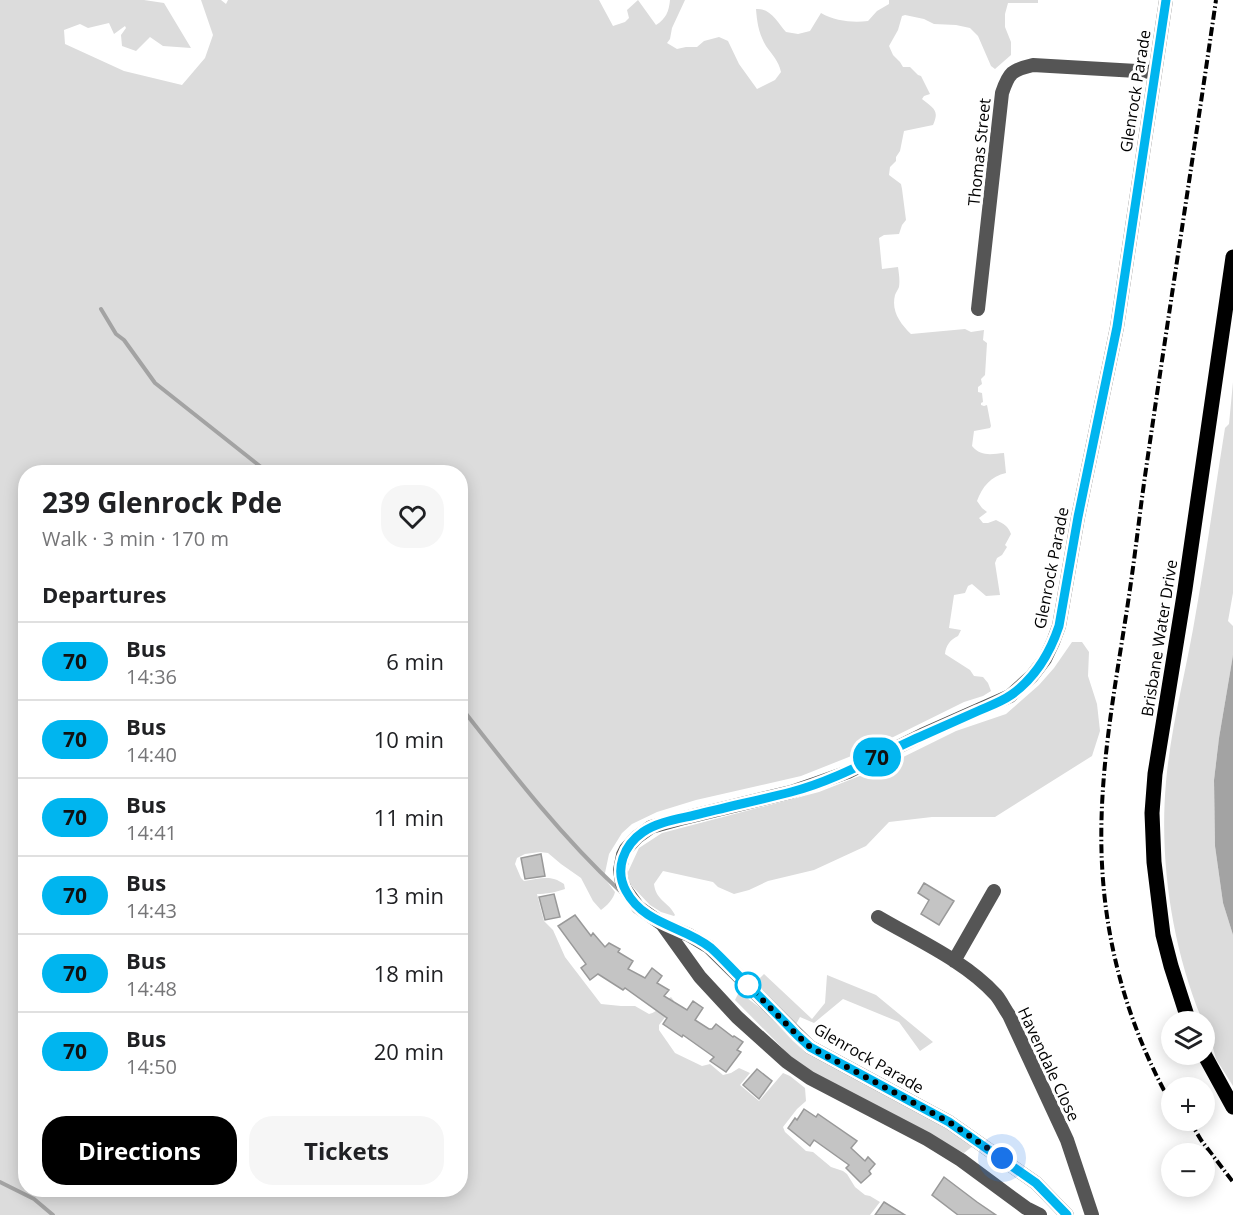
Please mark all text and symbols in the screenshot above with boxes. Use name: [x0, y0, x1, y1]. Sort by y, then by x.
street label: Glenrock Parade: [1114, 28, 1156, 154]
street label: Thomas Street: [962, 97, 996, 207]
text: 239 Glenrock Pde: [42, 483, 282, 521]
button: heart: [381, 485, 444, 548]
street label: Glenrock Parade: [1028, 505, 1074, 631]
text: Walk · 3 min · 170 m: [42, 525, 229, 552]
street label: Brisbane Water Drive: [1136, 558, 1182, 718]
text: Departures: [42, 579, 166, 609]
text: Bus: [126, 633, 166, 663]
text: 6 min: [386, 646, 444, 676]
text: 70: [63, 647, 87, 675]
text: 14:36: [126, 663, 177, 690]
text: Bus: [126, 711, 166, 741]
text: 10 min: [374, 724, 444, 754]
text: 70: [63, 725, 87, 753]
line badge: 70: [850, 738, 904, 777]
text: 14:40: [126, 741, 177, 768]
text: 70: [865, 743, 889, 771]
text: Bus: [126, 789, 166, 819]
text: 11 min: [374, 802, 444, 832]
text: 70: [63, 803, 87, 831]
text: 14:41: [126, 819, 177, 846]
text: Bus: [126, 867, 166, 897]
text: 13 min: [374, 880, 444, 910]
text: 70: [63, 881, 87, 909]
text: 14:43: [126, 897, 177, 924]
text: Bus: [126, 945, 166, 975]
text: 18 min: [374, 958, 444, 988]
text: 70: [63, 959, 87, 987]
unlabelled marker: [735, 972, 761, 998]
text: 14:48: [126, 975, 177, 1002]
street label: Havendale Close: [1013, 1003, 1085, 1125]
map controls: [1161, 1011, 1215, 1197]
button: layers: [1161, 1011, 1215, 1065]
street label: Glenrock Parade: [810, 1018, 928, 1098]
text: Bus: [126, 1023, 166, 1053]
text: 20 min: [374, 1036, 444, 1066]
text: 70: [63, 1037, 87, 1065]
text: 14:50: [126, 1053, 177, 1080]
button: +: [1161, 1077, 1215, 1131]
button: Directions: [42, 1116, 237, 1185]
button: Tickets: [249, 1116, 444, 1185]
your location: [987, 1143, 1017, 1173]
button: −: [1161, 1143, 1215, 1197]

